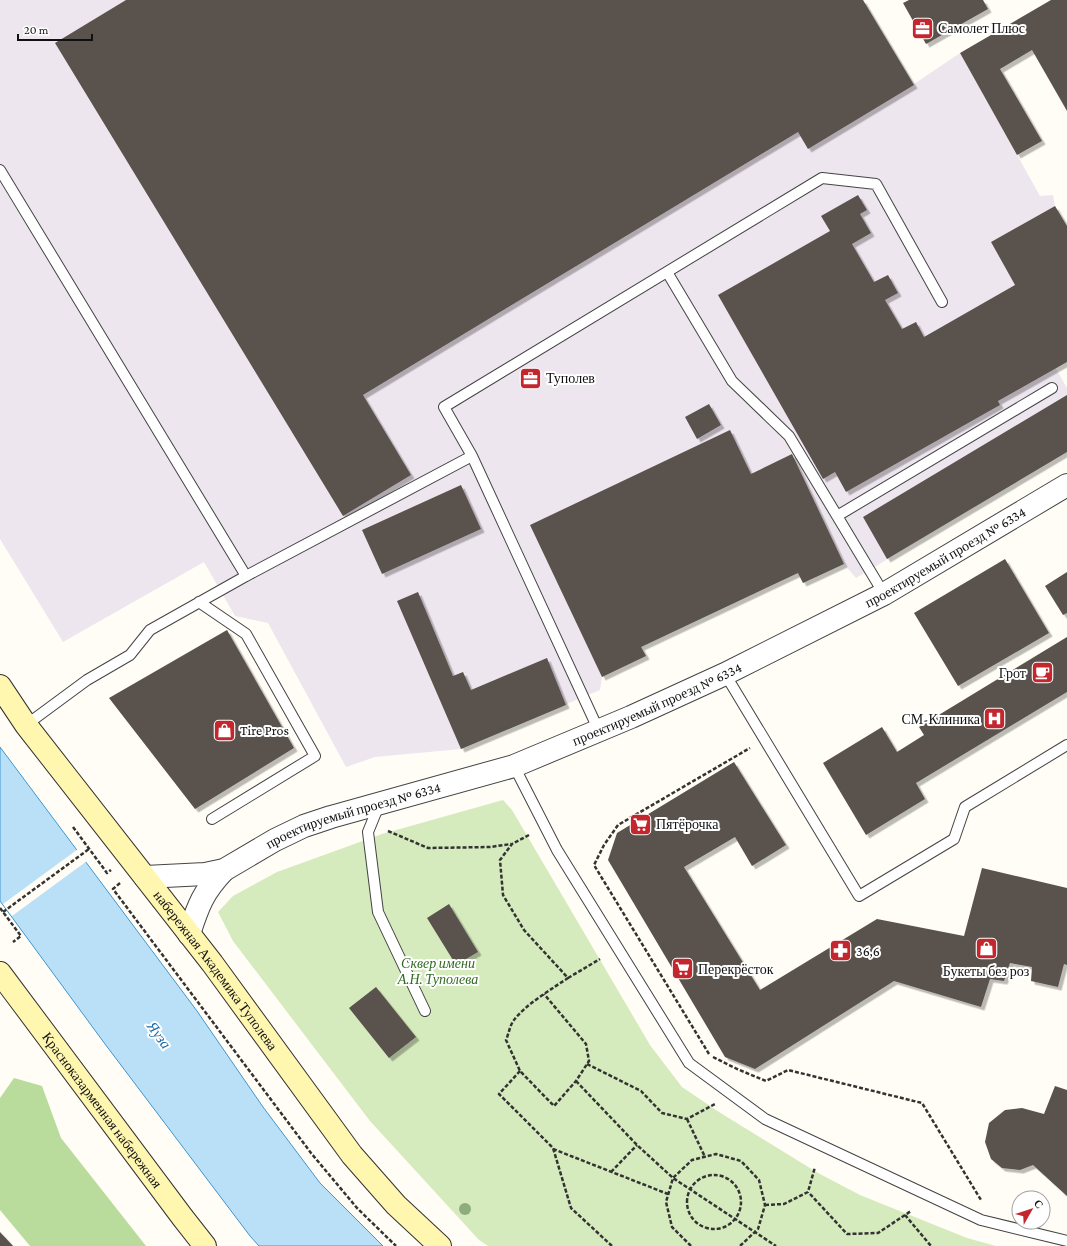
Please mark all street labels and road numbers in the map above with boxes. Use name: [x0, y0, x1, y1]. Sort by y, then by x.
street label: проектируемый проезд № 6334: [862, 504, 1028, 610]
street label: проектируемый проезд № 6334: [570, 659, 744, 749]
street label: проектируемый проезд № 6334: [263, 779, 443, 852]
street label: набережная Академика Туполева: [150, 887, 281, 1054]
street label: Красноказарменная набережная: [39, 1029, 166, 1191]

